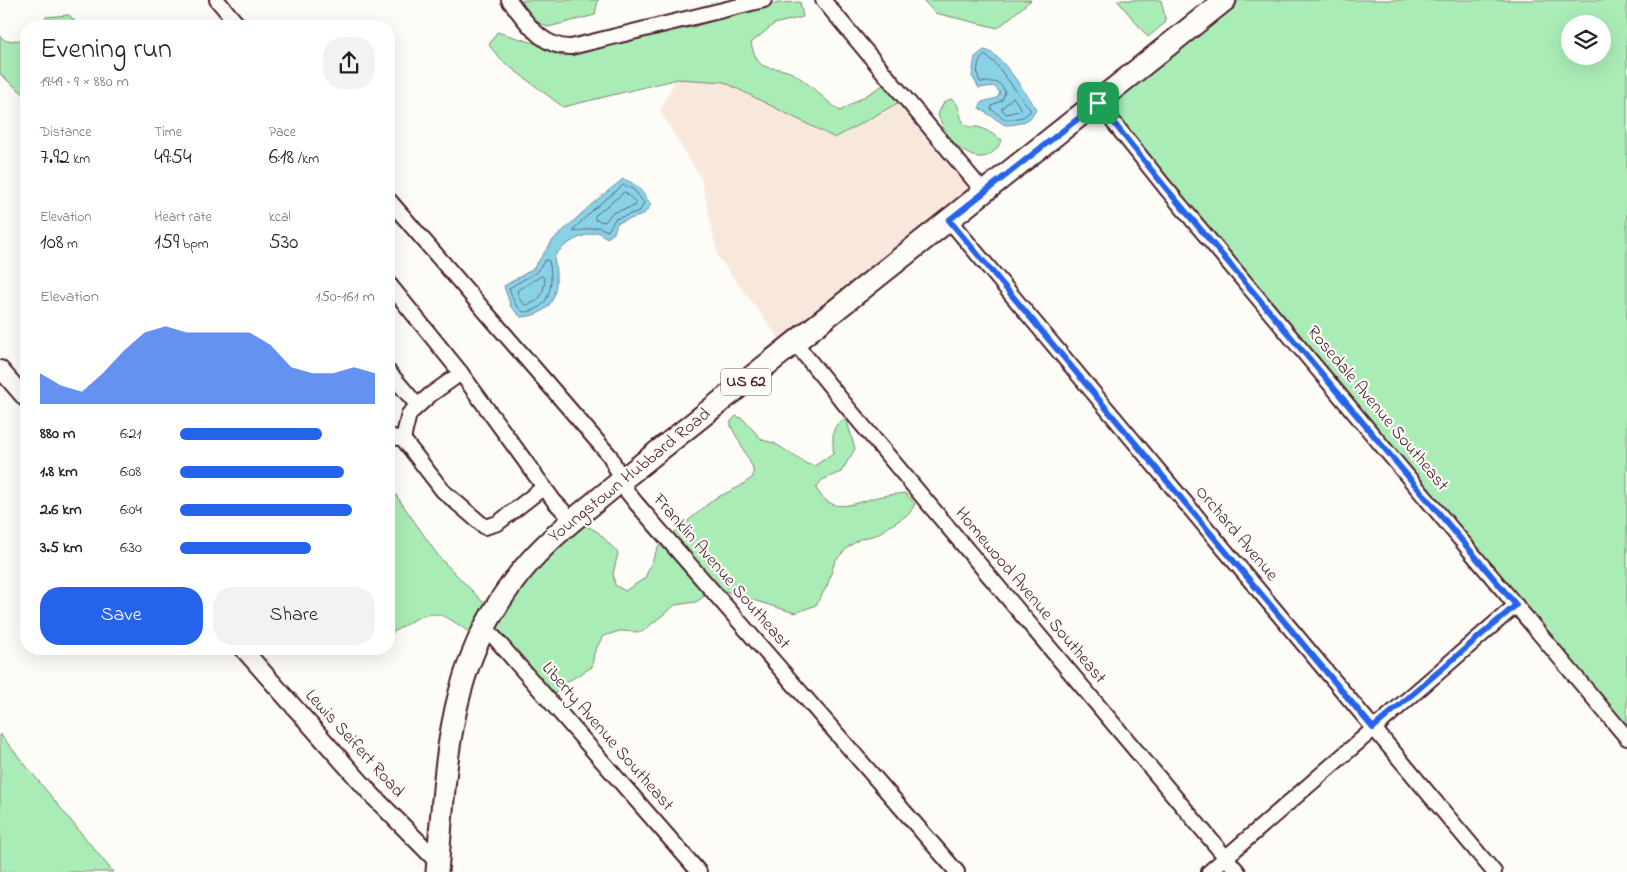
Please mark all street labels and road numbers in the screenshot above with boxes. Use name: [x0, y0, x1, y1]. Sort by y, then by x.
street label: Rosedale Avenue Southeast: [1300, 321, 1454, 497]
road number: US 62: [721, 368, 771, 396]
street label: Youngstown Hubbard Road: [543, 402, 717, 551]
street label: Orchard Avenue: [1188, 481, 1284, 588]
street label: Franklin Avenue Southeast: [645, 488, 796, 656]
street label: Homewood Avenue Southeast: [948, 502, 1112, 690]
street label: Liberty Avenue Southeast: [535, 657, 679, 817]
street label: Lewis Seifert Road: [298, 684, 410, 804]

